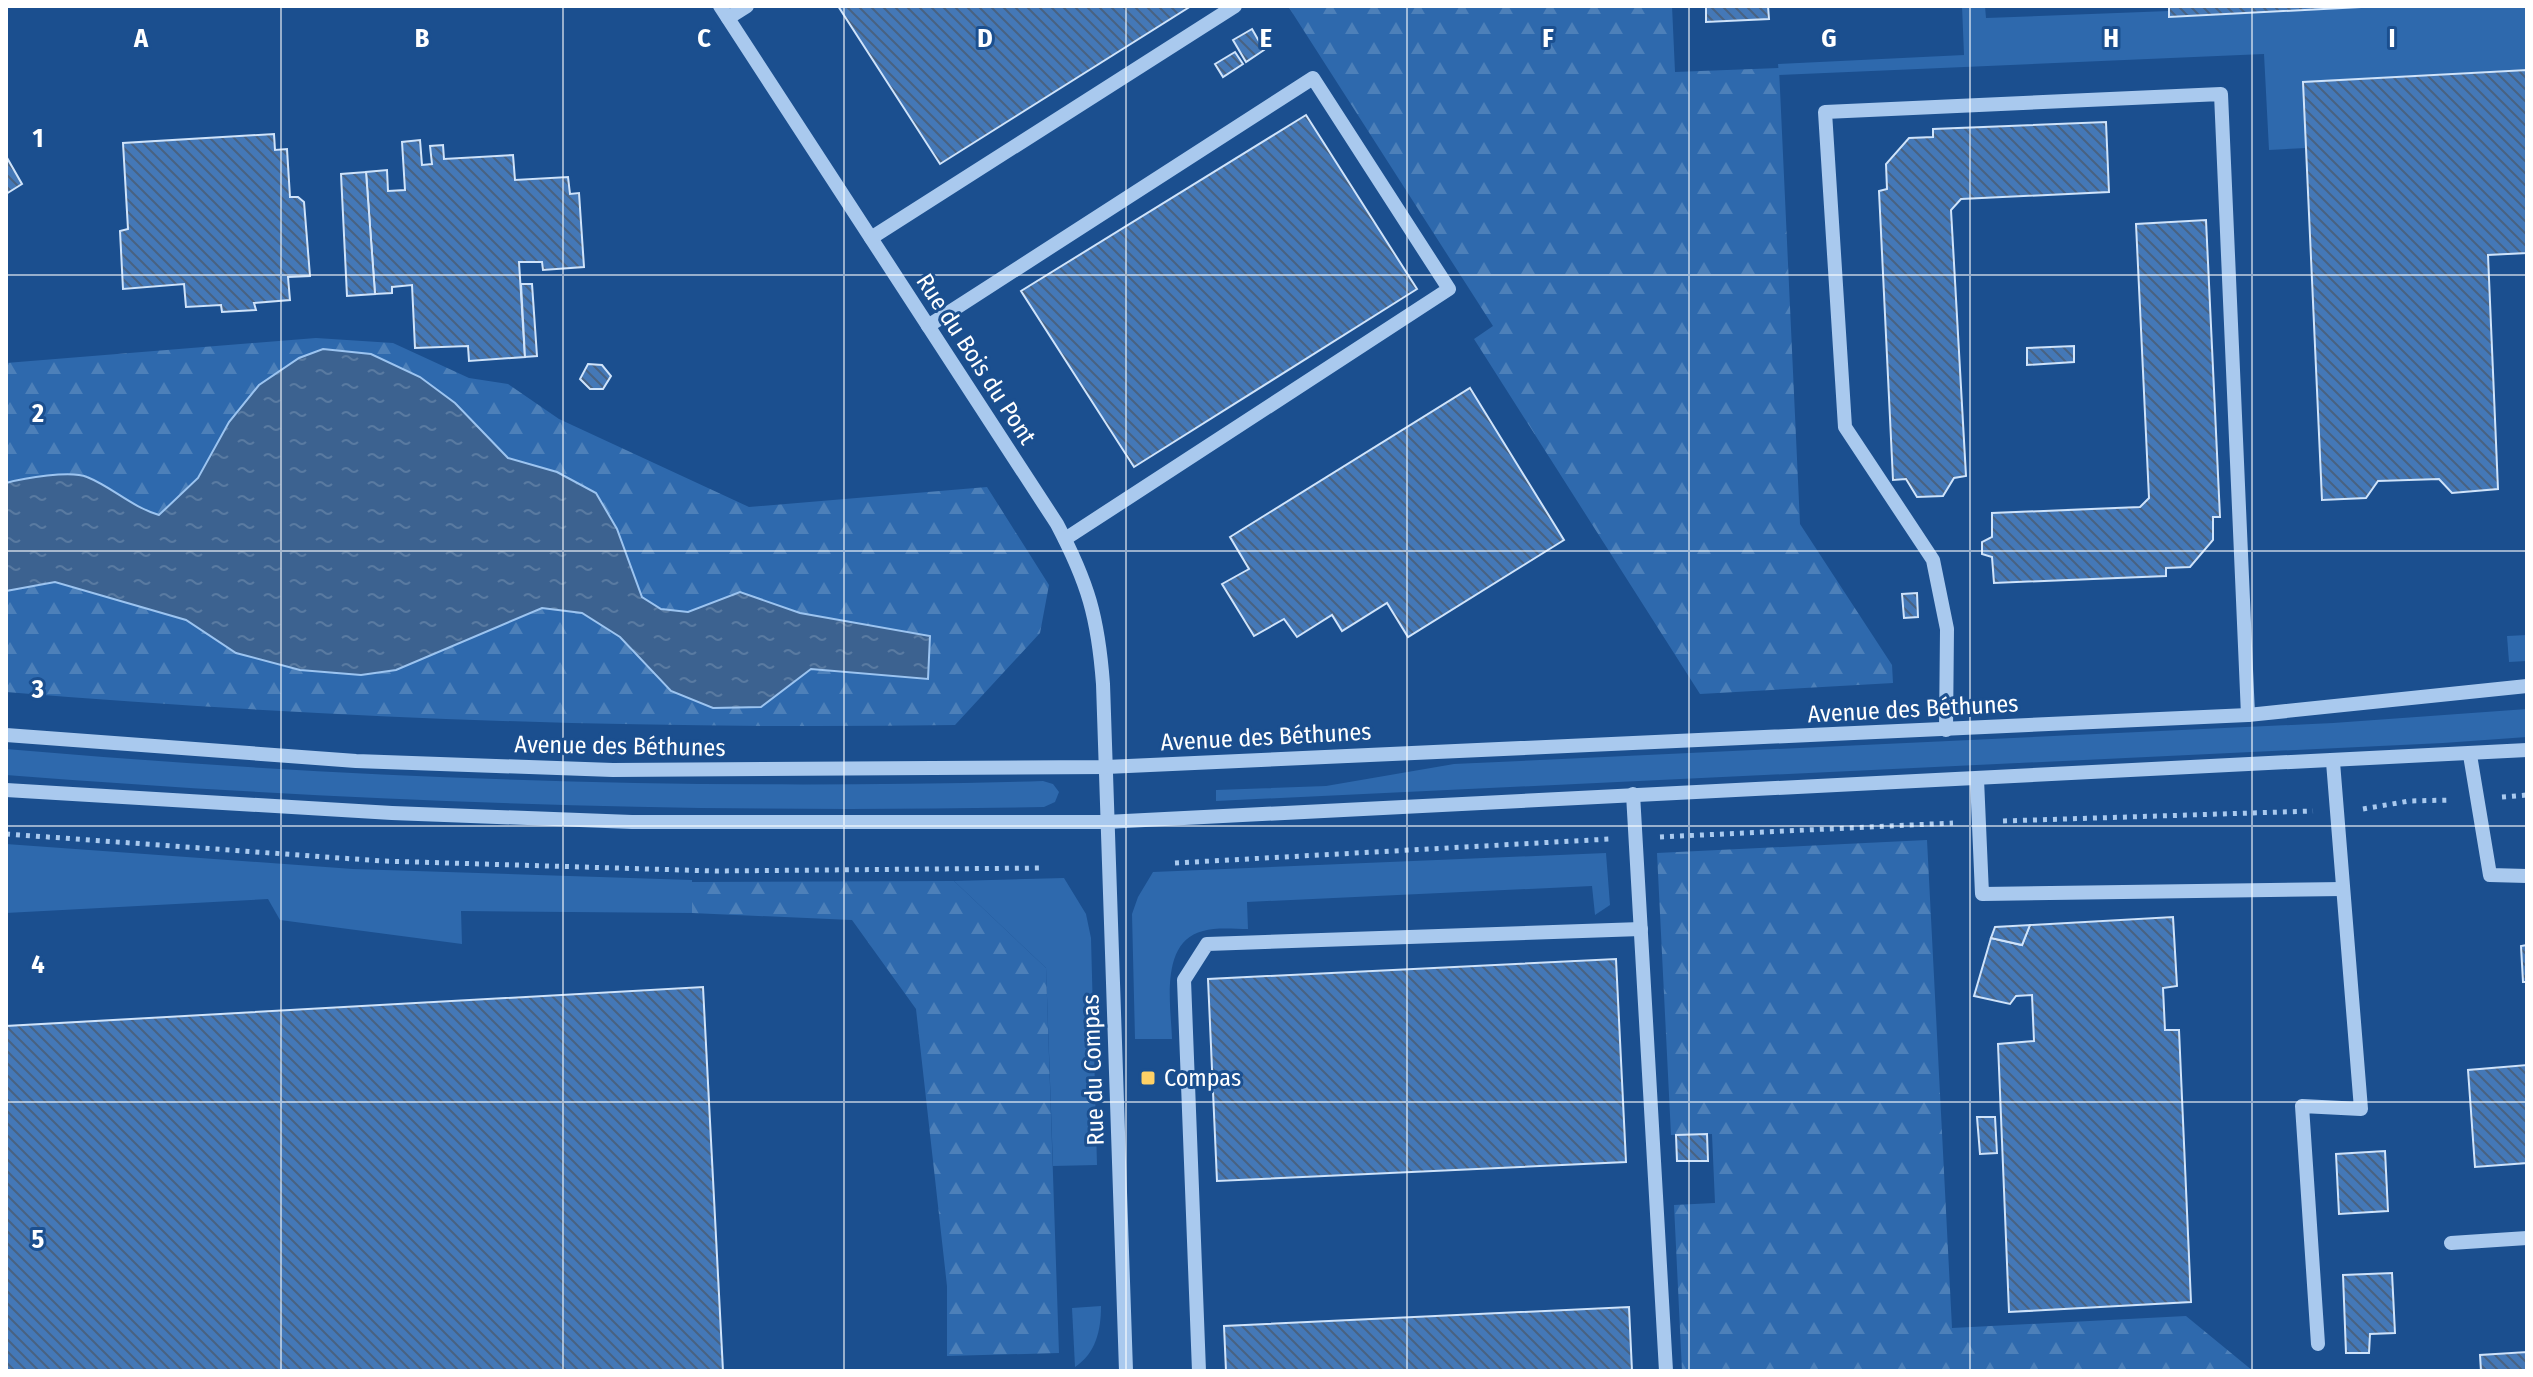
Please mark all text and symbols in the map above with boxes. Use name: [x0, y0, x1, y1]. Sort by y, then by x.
text: A: [133, 23, 149, 54]
text: B: [415, 23, 430, 54]
text: C: [697, 23, 711, 54]
text: D: [977, 23, 993, 54]
text: E: [1260, 23, 1272, 54]
text: F: [1542, 23, 1554, 54]
text: G: [1821, 23, 1837, 54]
text: H: [2103, 23, 2119, 54]
text: I: [2389, 23, 2396, 54]
text: 1: [33, 123, 44, 154]
street label: Rue du Bois du Pont: [910, 268, 1042, 450]
text: 2: [31, 398, 44, 429]
text: 3: [31, 674, 44, 705]
street label: Avenue des Béthunes: [1807, 689, 2019, 729]
street label: Avenue des Béthunes: [1160, 717, 1372, 757]
street label: Avenue des Béthunes: [514, 730, 726, 762]
text: 4: [31, 949, 45, 980]
street label: Rue du Compas: [1076, 994, 1110, 1146]
place label: Compas: [1164, 1064, 1241, 1092]
marker: Compas: [1139, 1069, 1157, 1087]
text: 5: [32, 1224, 45, 1255]

